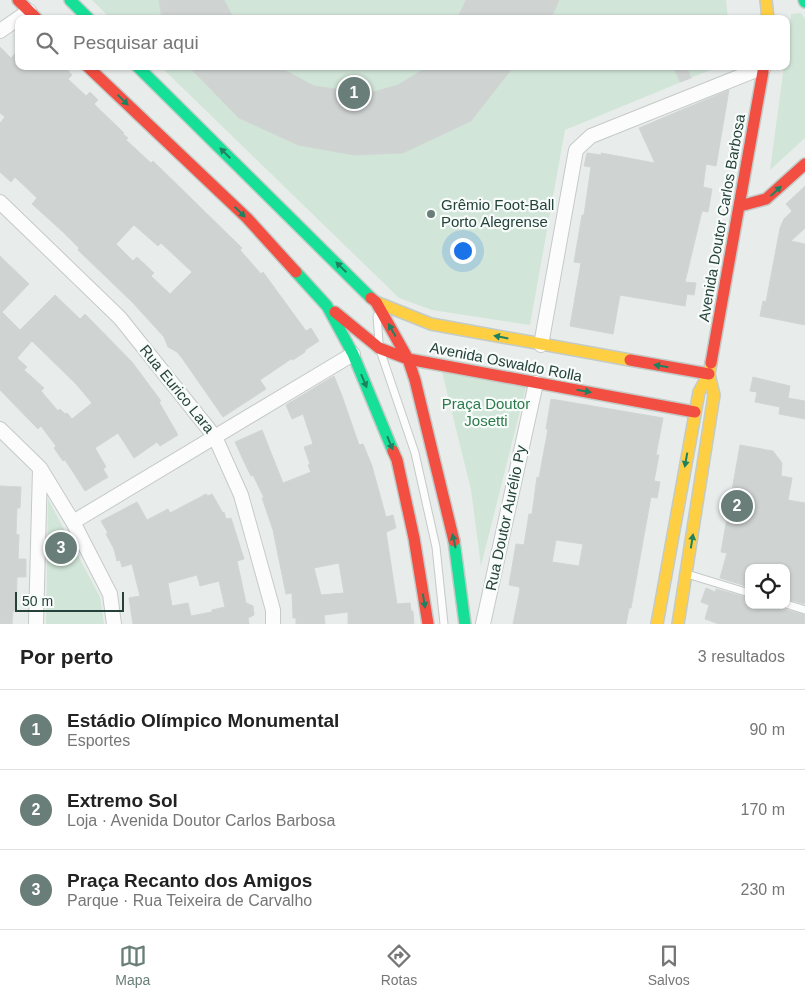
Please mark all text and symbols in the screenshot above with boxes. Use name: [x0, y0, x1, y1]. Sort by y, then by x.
search box: [15, 15, 790, 70]
icon: search: [33, 29, 61, 57]
text: Pesquisar aqui: [73, 32, 199, 53]
pin: 1: [338, 74, 370, 112]
one-way arrow: [116, 94, 128, 106]
street label: Avenida Doutor Carlos Barbosa: [695, 112, 748, 323]
one-way arrow: [220, 148, 232, 160]
one-way arrow: [769, 185, 781, 197]
place label: Grêmio Foot-Ball Porto Alegrense: [441, 196, 554, 230]
one-way arrow: [234, 206, 246, 218]
marker: Grêmio Foot-Ball Porto Alegrense: [425, 208, 437, 220]
your location: [450, 238, 476, 264]
one-way arrow: [336, 262, 348, 274]
one-way arrow: [388, 323, 396, 338]
one-way arrow: [494, 333, 509, 341]
street label: Avenida Oswaldo Rolla: [428, 338, 584, 385]
street label: Rua Eurico Lara: [137, 341, 219, 437]
one-way arrow: [653, 361, 669, 369]
one-way arrow: [361, 374, 369, 388]
one-way arrow: [576, 388, 592, 396]
park label: Praça Doutor Josetti: [442, 395, 530, 429]
one-way arrow: [386, 436, 394, 451]
street label: Rua Doutor Aurélio Py: [482, 443, 529, 592]
one-way arrow: [682, 452, 690, 468]
pin: 2: [721, 487, 753, 525]
pin: 3: [45, 529, 77, 567]
one-way arrow: [450, 533, 458, 549]
one-way arrow: [688, 533, 696, 549]
map controls: [745, 564, 790, 609]
button: locate: [745, 564, 790, 609]
scale bar: [15, 589, 124, 612]
text: 50 m: [22, 593, 53, 609]
one-way arrow: [421, 594, 429, 610]
text: Por perto: [20, 645, 113, 668]
text: 3 resultados: [698, 648, 785, 665]
text: Estádio Olímpico Monumental: [67, 710, 339, 731]
text: 1: [32, 721, 40, 738]
text: 90 m: [749, 721, 785, 738]
text: Esportes: [67, 732, 130, 749]
text: Extremo Sol: [67, 790, 178, 811]
text: 2: [32, 801, 40, 818]
text: 170 m: [741, 801, 785, 818]
text: Loja · Avenida Doutor Carlos Barbosa: [67, 812, 335, 829]
text: Praça Recanto dos Amigos: [67, 870, 312, 891]
text: 3: [32, 881, 40, 898]
text: 230 m: [741, 881, 785, 898]
text: Parque · Rua Teixeira de Carvalho: [67, 892, 312, 909]
tab: Mapa: [115, 942, 150, 988]
tab: Rotas: [381, 942, 417, 988]
tab: Salvos: [648, 942, 690, 988]

